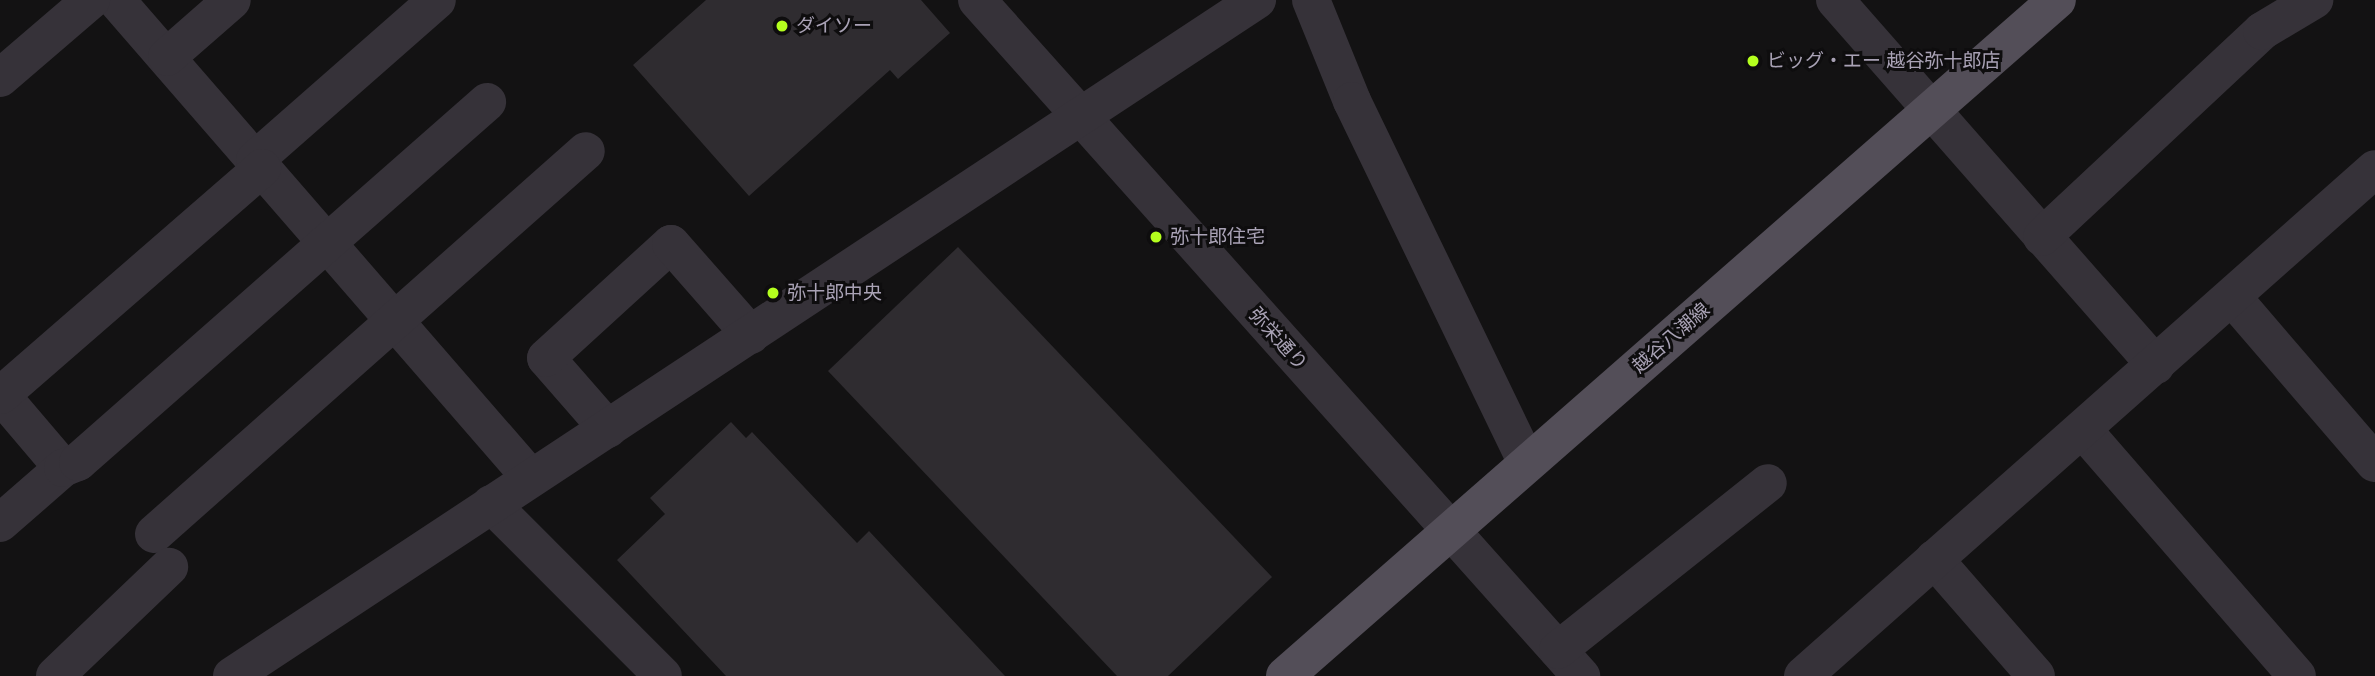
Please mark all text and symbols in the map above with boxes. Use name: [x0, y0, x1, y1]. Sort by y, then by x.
place label: ダイソー: [796, 15, 872, 37]
marker: ダイソー: [774, 18, 790, 34]
place label: ビッグ・エー 越谷弥十郎店: [1767, 50, 2000, 72]
marker: ビッグ・エー 越谷弥十郎店: [1745, 53, 1761, 69]
place label: 弥十郎住宅: [1170, 226, 1265, 248]
marker: 弥十郎住宅: [1148, 229, 1164, 245]
place label: 弥十郎中央: [787, 282, 882, 304]
marker: 弥十郎中央: [765, 285, 781, 301]
street label: 越谷八潮線: [1628, 298, 1714, 378]
street label: 弥栄通り: [1244, 303, 1312, 375]

